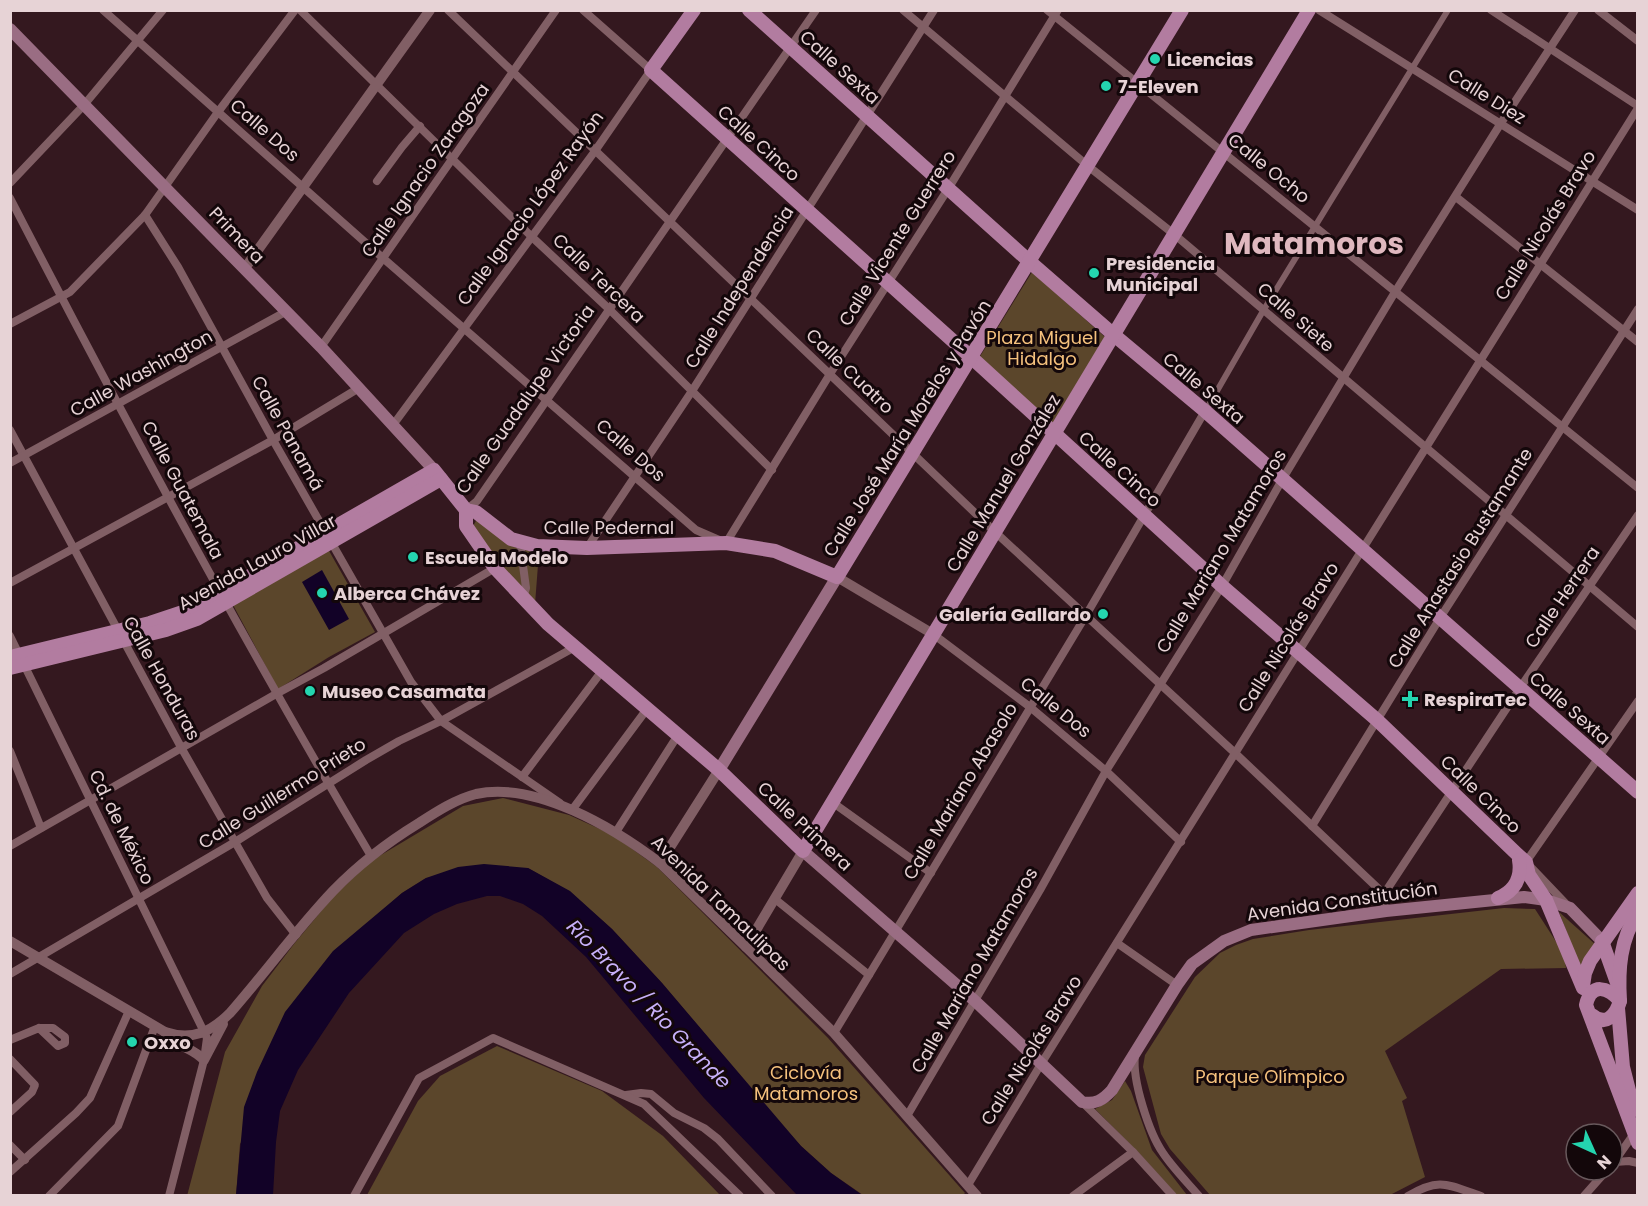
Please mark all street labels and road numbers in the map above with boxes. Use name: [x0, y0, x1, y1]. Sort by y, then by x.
street label: Calle Sexta: [794, 24, 886, 110]
street label: Calle Diez: [1443, 62, 1531, 130]
street label: Calle Ignacio Zaragoza: [355, 78, 495, 262]
street label: Calle Dos: [225, 93, 305, 167]
street label: Calle Cinco: [712, 99, 806, 187]
street label: Calle Ignacio López Rayón: [451, 106, 609, 310]
street label: Calle Ocho: [1223, 127, 1315, 209]
street label: Calle Vicente Guerrero: [833, 145, 961, 331]
street label: Calle Nicolás Bravo: [1489, 145, 1601, 305]
street label: Primera: [204, 201, 270, 269]
street label: Calle Independencia: [679, 201, 799, 373]
street label: Calle Tercera: [547, 228, 651, 328]
street label: Calle Siete: [1252, 276, 1340, 358]
street label: Calle José María Morelos y Pavón: [817, 295, 997, 561]
street label: Calle Guadalupe Victoria: [450, 299, 600, 499]
street label: Calle Washington: [65, 323, 217, 423]
street label: Calle Cuatro: [801, 323, 899, 419]
street label: Calle Sexta: [1158, 346, 1250, 430]
street label: Calle Panamá: [246, 371, 330, 495]
street label: Calle Manuel González: [940, 389, 1066, 577]
street label: Calle Dos: [591, 413, 671, 487]
street label: Calle Guatemala: [136, 416, 230, 564]
street label: Calle Cinco: [1073, 425, 1167, 513]
street label: Calle Anastasio Bustamante: [1382, 443, 1538, 673]
street label: Calle Mariano Matamoros: [1150, 444, 1292, 658]
street label: Avenida Lauro Villar: [173, 508, 341, 616]
street label: Calle Pedernal: [544, 515, 674, 540]
street label: Calle Herrera: [1519, 541, 1605, 653]
street label: Calle Nicolás Bravo: [1232, 557, 1344, 717]
street label: Calle Honduras: [118, 611, 206, 745]
street label: Calle Sexta: [1524, 666, 1616, 750]
street label: Calle Dos: [1015, 671, 1097, 743]
street label: Calle Mariano Abasolo: [897, 698, 1023, 884]
street label: Calle Guillermo Prieto: [193, 731, 371, 855]
street label: Calle Cinco: [1435, 749, 1527, 839]
street label: Cd. de México: [83, 765, 161, 889]
street label: Calle Primera: [752, 776, 858, 876]
street label: Avenida Tamaulipas: [646, 830, 796, 976]
street label: Calle Mariano Matamoros: [905, 863, 1043, 1077]
street label: Avenida Constitución: [1245, 875, 1439, 927]
street label: Calle Nicolás Bravo: [975, 970, 1087, 1130]

